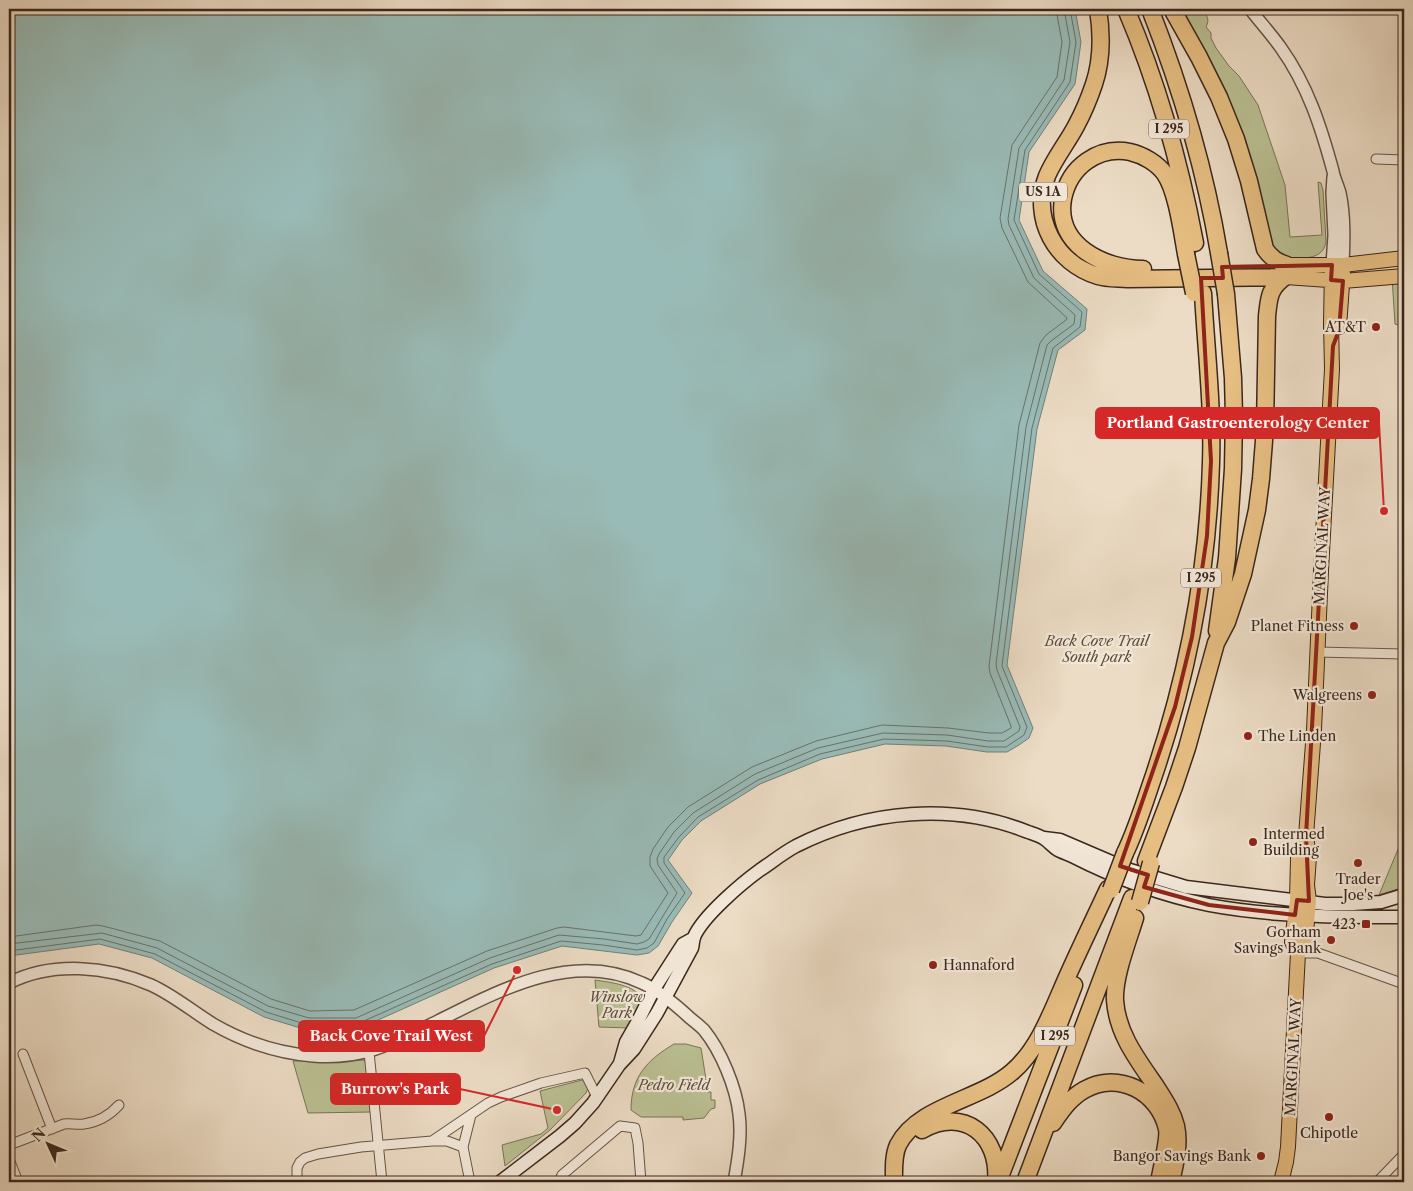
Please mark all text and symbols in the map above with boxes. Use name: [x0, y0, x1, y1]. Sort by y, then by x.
road number: I 295: [1149, 120, 1189, 138]
road number: US 1A: [1019, 182, 1067, 202]
place label: AT&T: [1324, 318, 1367, 336]
marker: AT&T: [1370, 321, 1382, 333]
callout: Portland Gastroenterology Center: [1096, 408, 1379, 438]
text: Portland Gastroenterology Center: [1107, 413, 1370, 432]
street label: MARGINAL WAY: [1310, 485, 1334, 606]
road number: I 295: [1181, 568, 1221, 588]
place label: Planet Fitness: [1251, 617, 1344, 635]
marker: Planet Fitness: [1348, 620, 1360, 632]
park label: Back Cove Trail South park: [1044, 632, 1151, 666]
place label: Walgreens: [1292, 686, 1362, 704]
marker: Walgreens: [1366, 689, 1378, 701]
place label: The Linden: [1258, 727, 1336, 745]
marker: The Linden: [1242, 730, 1254, 742]
place label: Intermed Building: [1263, 825, 1326, 859]
marker: Intermed Building: [1247, 836, 1259, 848]
marker: Trader Joe's: [1352, 857, 1364, 869]
place label: Trader Joe's: [1335, 870, 1381, 904]
place label: 423: [1332, 915, 1356, 933]
marker: 423: [1360, 918, 1372, 930]
place label: Gorham Savings Bank: [1234, 923, 1322, 957]
marker: Gorham Savings Bank: [1325, 934, 1337, 946]
place label: Hannaford: [943, 956, 1015, 974]
marker: Hannaford: [927, 959, 939, 971]
park label: Winslow Park: [589, 988, 646, 1022]
street label: MARGINAL WAY: [1281, 996, 1305, 1117]
callout: Back Cove Trail West: [299, 1021, 484, 1051]
text: Back Cove Trail West: [310, 1026, 472, 1045]
road number: I 295: [1035, 1026, 1075, 1046]
callout: Burrow's Park: [331, 1074, 460, 1104]
park label: Pedro Field: [637, 1076, 712, 1094]
text: Burrow's Park: [341, 1079, 450, 1098]
marker: Chipotle: [1323, 1111, 1335, 1123]
north arrow: [22, 1118, 72, 1168]
text: N: [28, 1124, 49, 1146]
place label: Chipotle: [1300, 1124, 1358, 1142]
place label: Bangor Savings Bank: [1113, 1147, 1252, 1165]
marker: Bangor Savings Bank: [1255, 1150, 1267, 1162]

